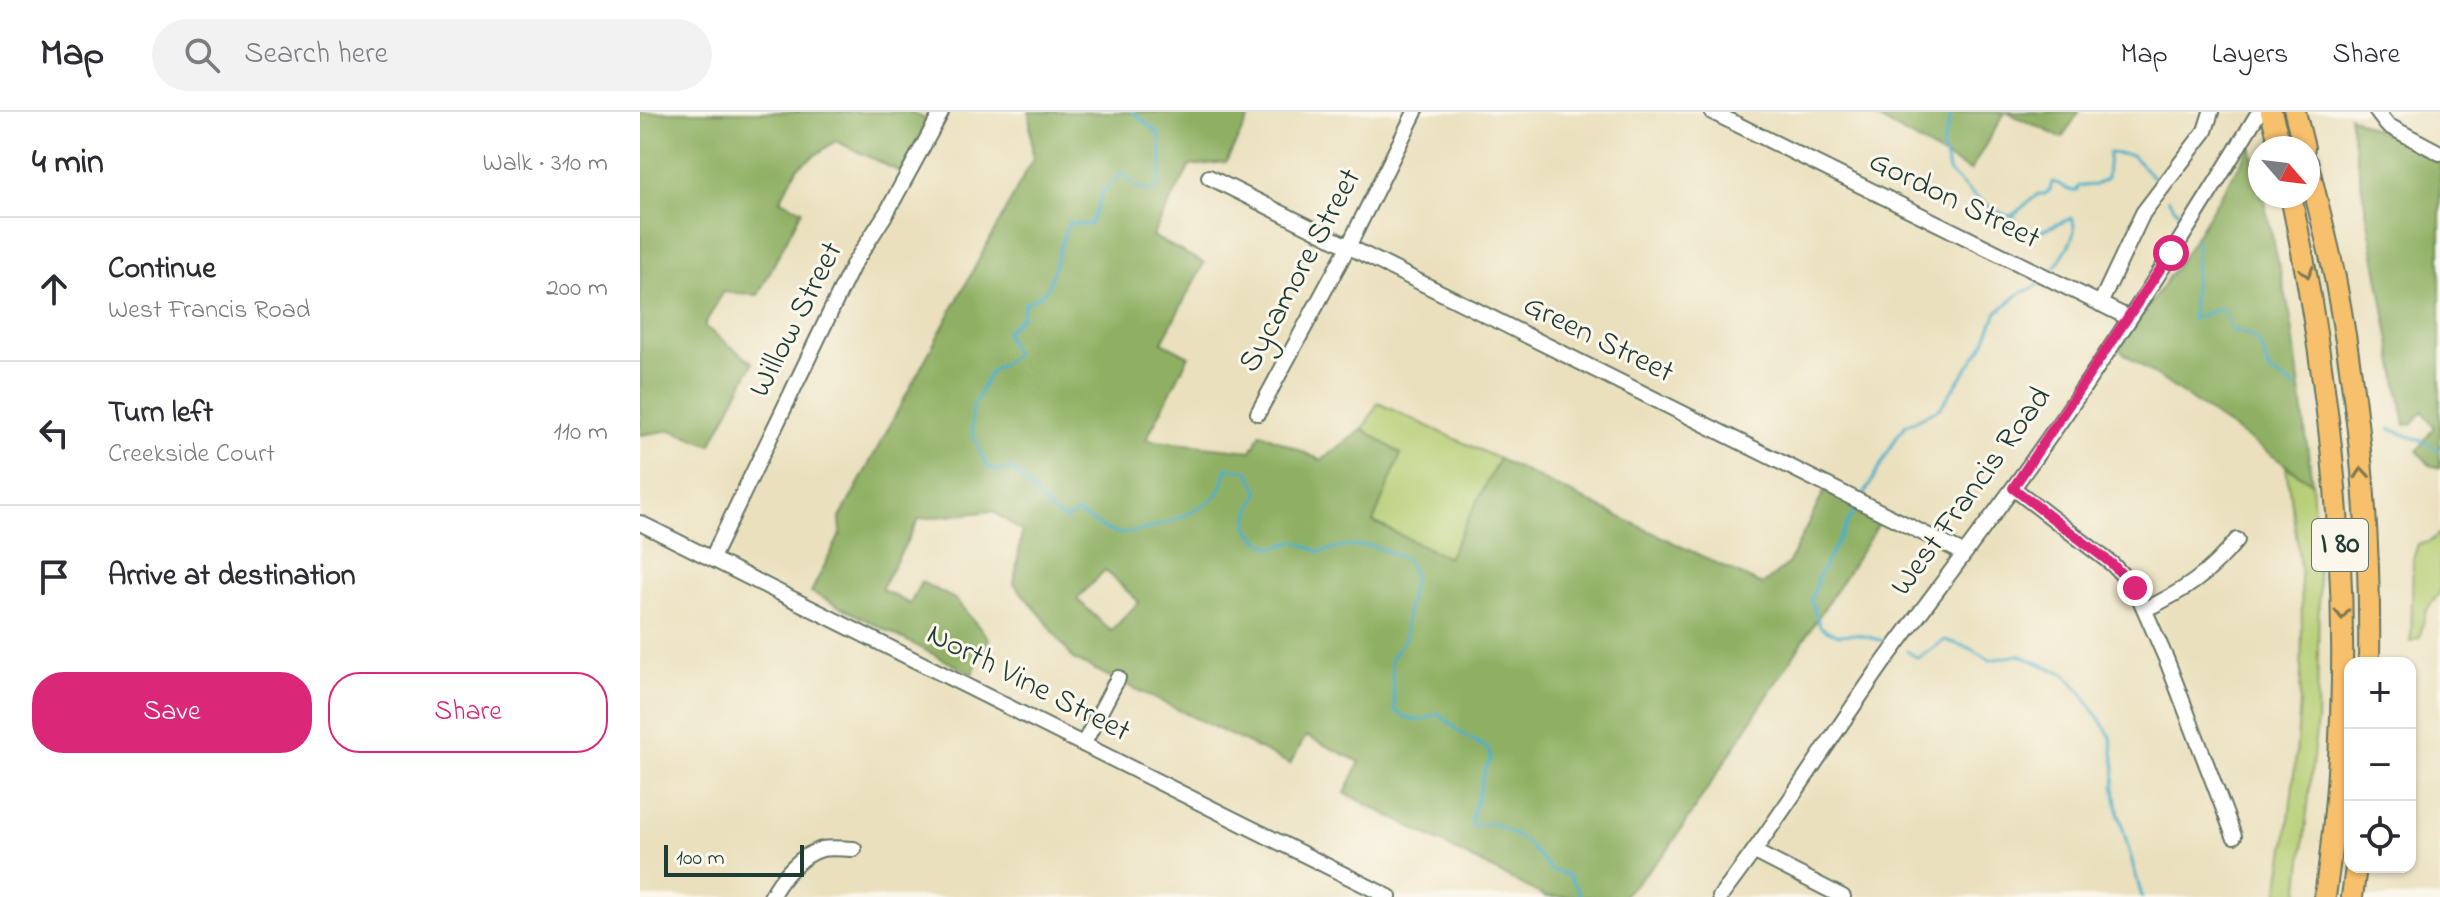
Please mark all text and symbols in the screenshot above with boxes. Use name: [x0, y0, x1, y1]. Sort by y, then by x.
search box: [152, 19, 712, 91]
text: Map: [40, 27, 104, 83]
icon: search: [180, 33, 224, 77]
text: Search here: [244, 33, 388, 77]
text: Map: [2120, 35, 2168, 76]
text: Layers: [2212, 35, 2288, 76]
text: Share: [2332, 35, 2400, 76]
north arrow: [2248, 136, 2320, 208]
text: 4 min: [32, 139, 104, 189]
street label: Gordon Street: [1860, 139, 2048, 263]
text: Walk · 310 m: [483, 145, 608, 183]
street label: Sycamore Street: [1227, 160, 1375, 381]
street label: Willow Street: [738, 234, 856, 406]
route start: [2153, 235, 2189, 271]
text: Continue: [108, 248, 216, 292]
one-way arrow: [2298, 265, 2315, 279]
icon: ahead: [32, 267, 76, 311]
text: 200 m: [546, 270, 608, 308]
street label: Green Street: [1514, 283, 1682, 397]
text: West Francis Road: [108, 292, 310, 330]
street label: West Francis Road: [1880, 377, 2064, 607]
text: Turn left: [108, 392, 213, 436]
icon: left: [32, 411, 76, 455]
text: 110 m: [554, 414, 608, 452]
text: Creekside Court: [108, 436, 275, 474]
one-way arrow: [2353, 466, 2370, 479]
road number: I 80: [2312, 519, 2368, 571]
icon: arrive: [32, 555, 76, 599]
text: Arrive at destination: [108, 555, 356, 599]
route end: [2117, 570, 2153, 606]
one-way arrow: [2334, 608, 2351, 621]
street label: North Vine Street: [918, 612, 1138, 756]
map controls: [2344, 657, 2416, 873]
button: +: [2344, 657, 2416, 729]
button: Save: [32, 672, 312, 753]
button: Share: [328, 672, 608, 753]
button: −: [2344, 729, 2416, 801]
button: locate: [2344, 801, 2416, 873]
scale bar: [664, 841, 804, 877]
text: 100 m: [676, 843, 725, 875]

